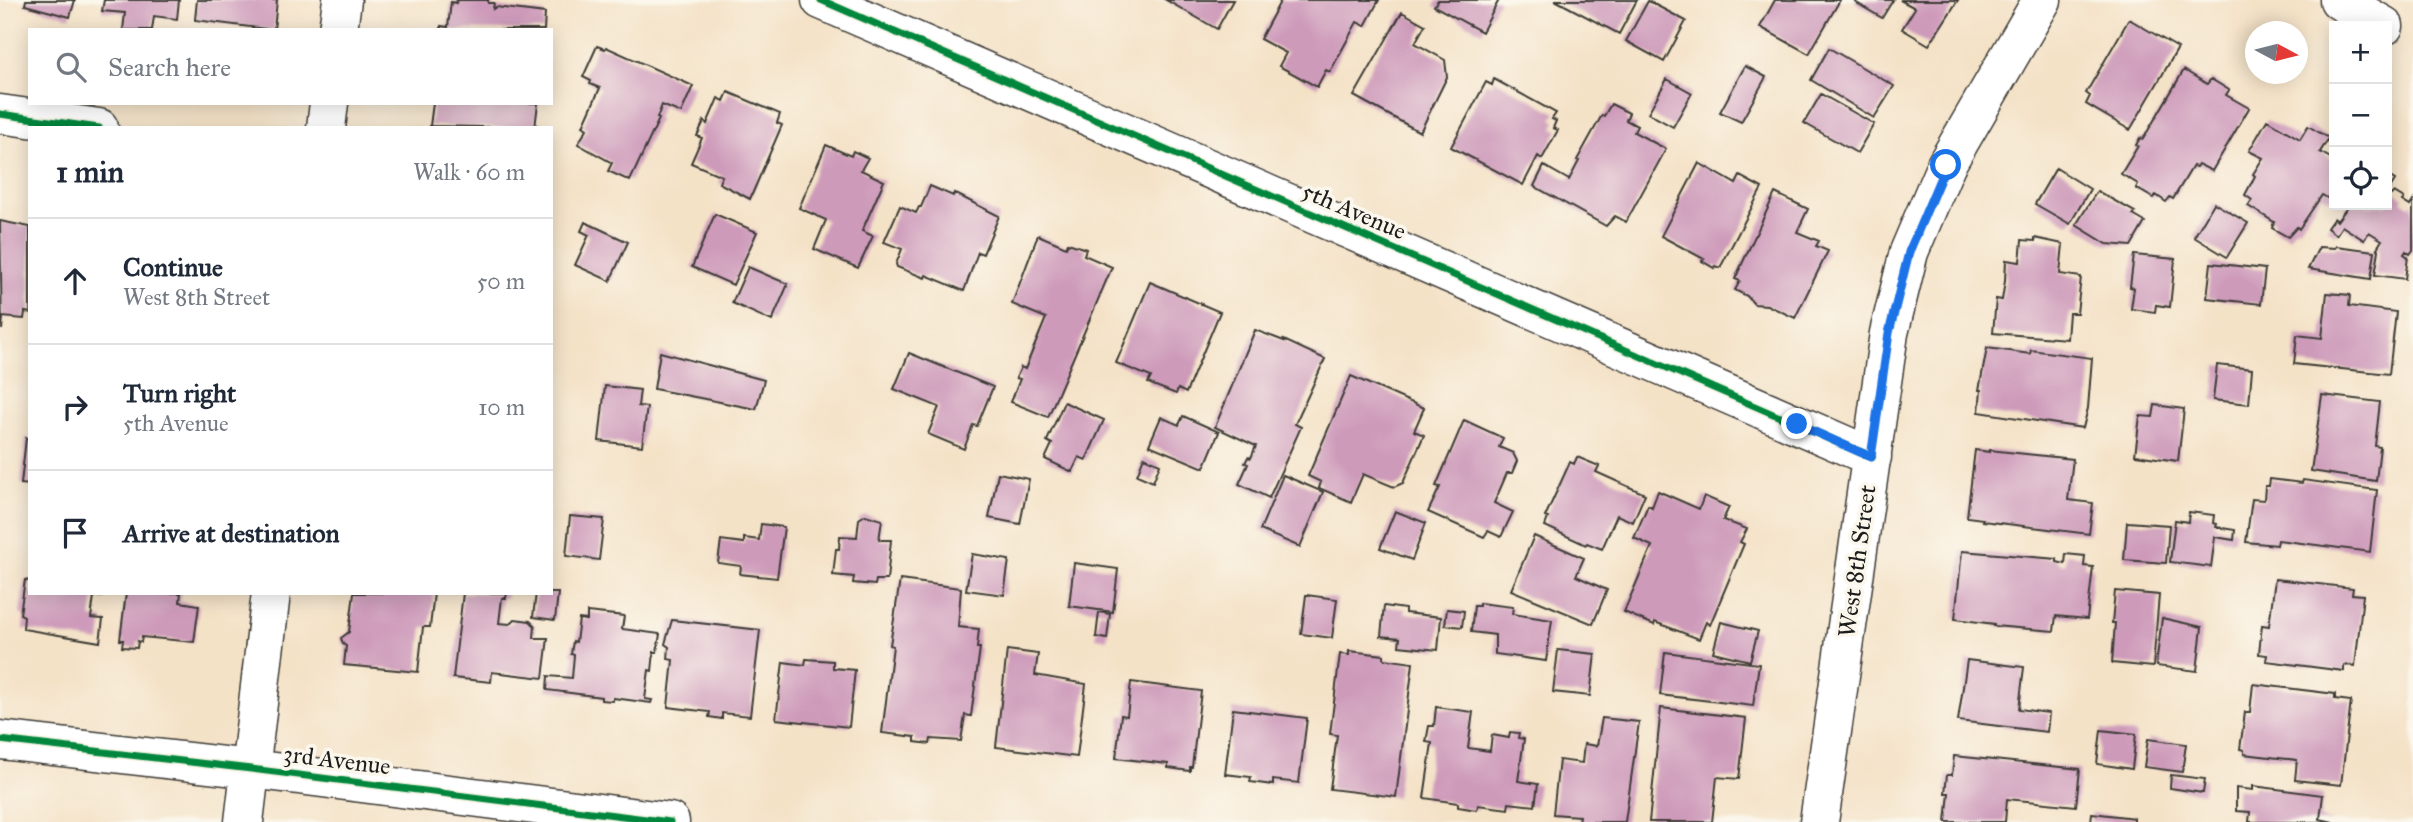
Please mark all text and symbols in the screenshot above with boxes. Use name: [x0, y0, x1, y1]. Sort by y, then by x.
north arrow: [2245, 21, 2308, 84]
map controls: [2329, 21, 2392, 210]
button: +: [2329, 21, 2392, 84]
search box: [28, 28, 553, 105]
icon: search: [52, 48, 90, 86]
text: Search here: [108, 51, 231, 83]
button: −: [2329, 84, 2392, 147]
button: locate: [2329, 147, 2392, 210]
route start: [1930, 149, 1961, 180]
text: 1 min: [56, 154, 124, 190]
text: Walk · 60 m: [413, 158, 525, 186]
street label: 5th Avenue: [1297, 176, 1411, 246]
text: Continue: [123, 251, 223, 283]
icon: ahead: [56, 262, 94, 300]
text: 50 m: [477, 267, 525, 295]
text: West 8th Street: [123, 283, 270, 311]
text: Turn right: [123, 377, 236, 409]
icon: right: [56, 388, 94, 426]
text: 10 m: [478, 393, 525, 421]
route end: [1781, 408, 1812, 439]
text: 5th Avenue: [123, 409, 229, 437]
street label: West 8th Street: [1831, 482, 1883, 639]
icon: arrive: [56, 514, 94, 552]
text: Arrive at destination: [123, 517, 340, 549]
street label: 3rd Avenue: [282, 739, 392, 781]

